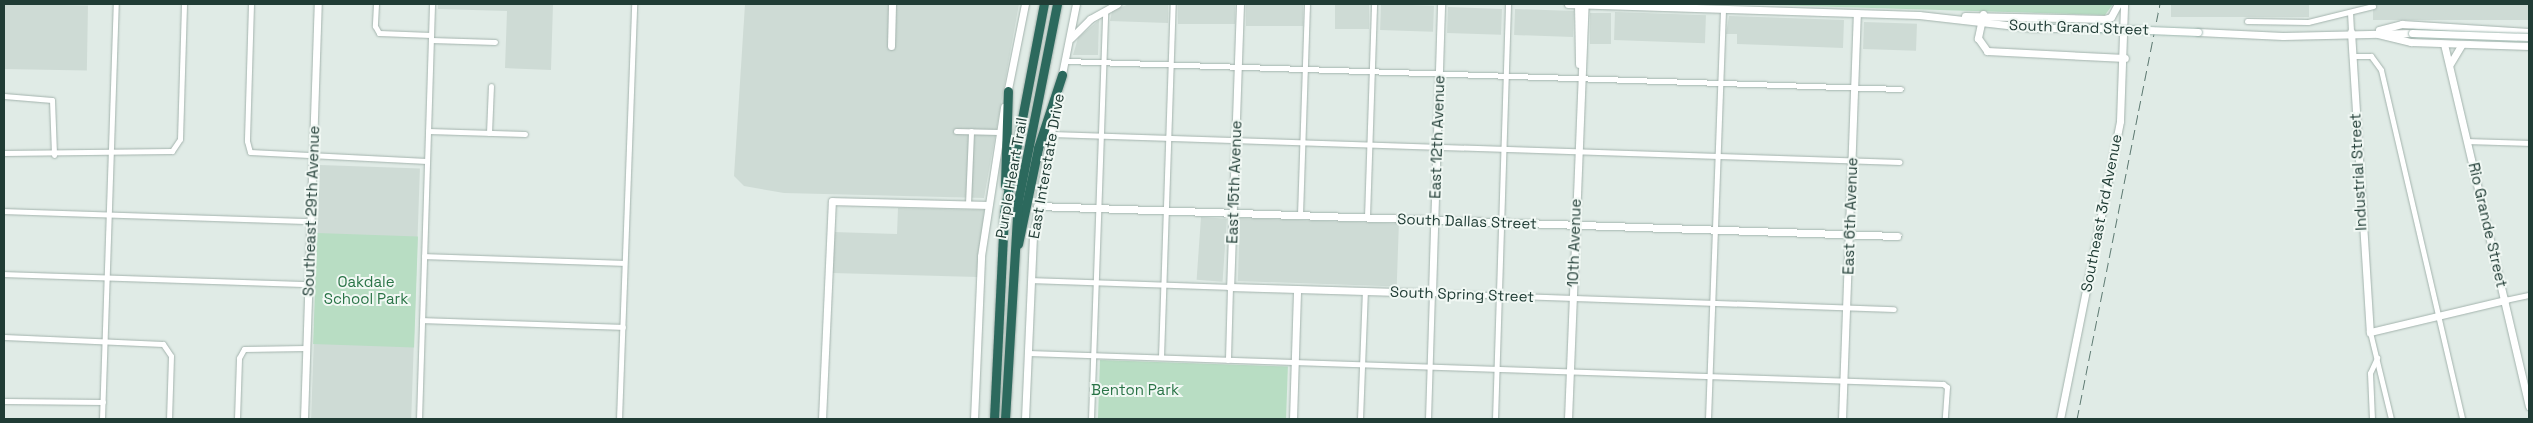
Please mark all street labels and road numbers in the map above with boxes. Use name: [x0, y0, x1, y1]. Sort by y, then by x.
street label: South Grand Street: [2009, 16, 2149, 38]
street label: East 12th Avenue: [1426, 75, 1448, 199]
street label: East Interstate Drive: [1024, 92, 1068, 240]
street label: Industrial Street: [2346, 113, 2370, 231]
street label: Purple Heart Trail: [991, 116, 1031, 240]
street label: East 15th Avenue: [1223, 120, 1245, 244]
street label: Southeast 29th Avenue: [299, 125, 323, 297]
street label: Southeast 3rd Avenue: [2077, 132, 2125, 294]
street label: East 6th Avenue: [1839, 157, 1861, 275]
street label: Rio Grande Street: [2465, 161, 2511, 289]
street label: 10th Avenue: [1563, 198, 1585, 288]
street label: South Dallas Street: [1397, 210, 1537, 232]
street label: South Spring Street: [1390, 282, 1534, 306]

